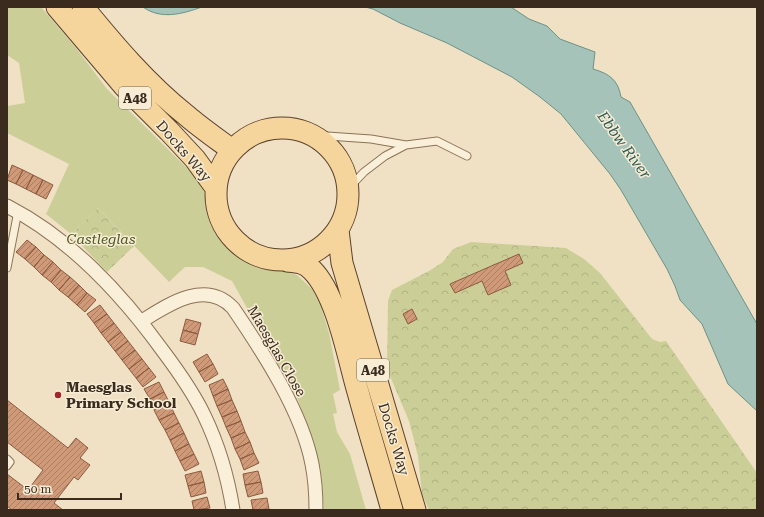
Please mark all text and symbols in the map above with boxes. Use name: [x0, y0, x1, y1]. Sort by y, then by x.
road number: A48: [119, 87, 151, 109]
water label: Ebbw River: [593, 107, 655, 183]
street label: Docks Way: [153, 117, 215, 185]
park label: Castleglas: [67, 231, 136, 247]
street label: Maesglas Close: [245, 303, 310, 400]
road number: A48: [357, 359, 389, 381]
place label: Maesglas Primary School: [66, 379, 177, 411]
marker: Maesglas Primary School: [53, 390, 63, 400]
street label: Docks Way: [375, 401, 413, 478]
scale bar: [18, 475, 121, 501]
text: 50 m: [24, 482, 51, 496]

